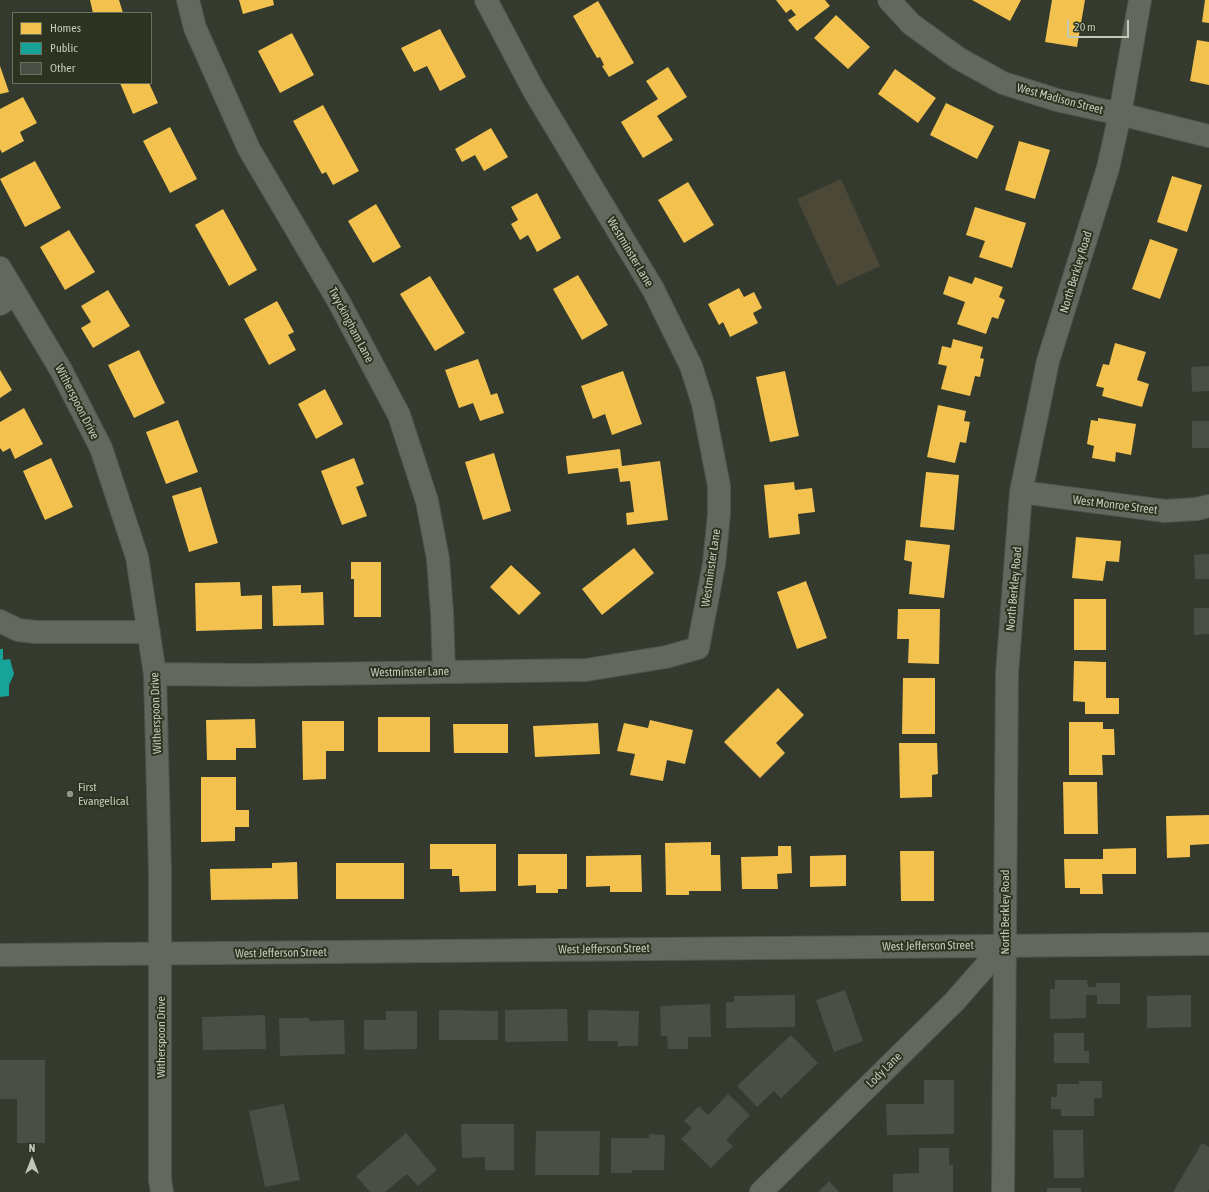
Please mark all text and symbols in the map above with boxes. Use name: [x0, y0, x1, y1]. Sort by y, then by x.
legend: [12, 12, 152, 84]
scale bar: [1069, 12, 1131, 38]
text: 20 m: [1074, 20, 1096, 34]
text: Homes: [50, 21, 81, 35]
text: Public: [50, 41, 78, 55]
text: Other: [50, 61, 75, 75]
street label: West Madison Street: [1015, 81, 1105, 117]
street label: Westminster Lane: [604, 215, 656, 289]
street label: North Berkley Road: [1057, 229, 1095, 315]
street label: Twyckingham Lane: [325, 285, 377, 365]
street label: Witherspoon Drive: [52, 362, 102, 442]
street label: West Monroe Street: [1072, 493, 1158, 517]
street label: Westminster Lane: [698, 528, 724, 608]
street label: North Berkley Road: [1003, 546, 1025, 632]
street label: Westminster Lane: [371, 664, 449, 680]
street label: Witherspoon Drive: [147, 672, 165, 754]
place label: First Evangelical: [78, 780, 129, 808]
marker: First Evangelical: [65, 789, 75, 799]
street label: North Berkley Road: [998, 870, 1012, 954]
street label: West Jefferson Street: [882, 938, 974, 954]
street label: West Jefferson Street: [558, 941, 650, 957]
street label: West Jefferson Street: [235, 945, 327, 961]
street label: Witherspoon Drive: [154, 996, 168, 1078]
street label: Lody Lane: [863, 1049, 905, 1091]
north arrow: [12, 1140, 52, 1180]
text: N: [29, 1142, 35, 1154]

